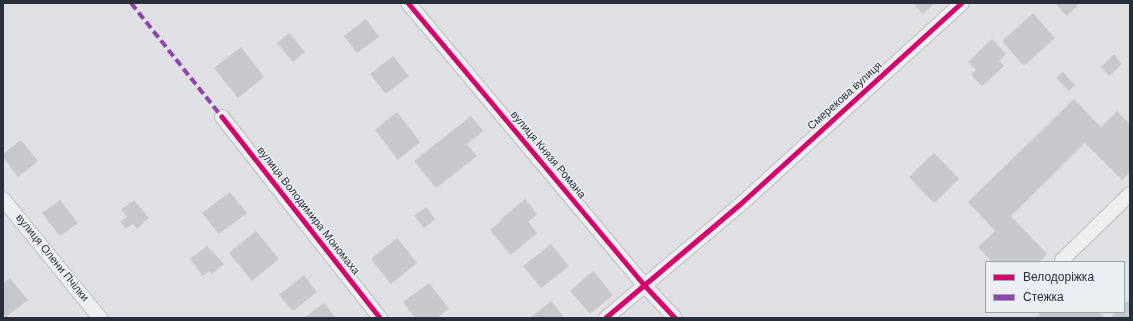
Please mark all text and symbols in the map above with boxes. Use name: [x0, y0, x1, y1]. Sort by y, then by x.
street label: Смерекова вулиця: [805, 59, 885, 133]
street label: вулиця Князя Романа: [508, 109, 588, 201]
street label: вулиця Володимира Мономаха: [254, 144, 362, 278]
street label: вулиця Олени Пчілки: [13, 212, 91, 304]
legend: [985, 261, 1125, 313]
text: Велодоріжка: [1023, 270, 1094, 284]
text: Стежка: [1023, 290, 1064, 304]

